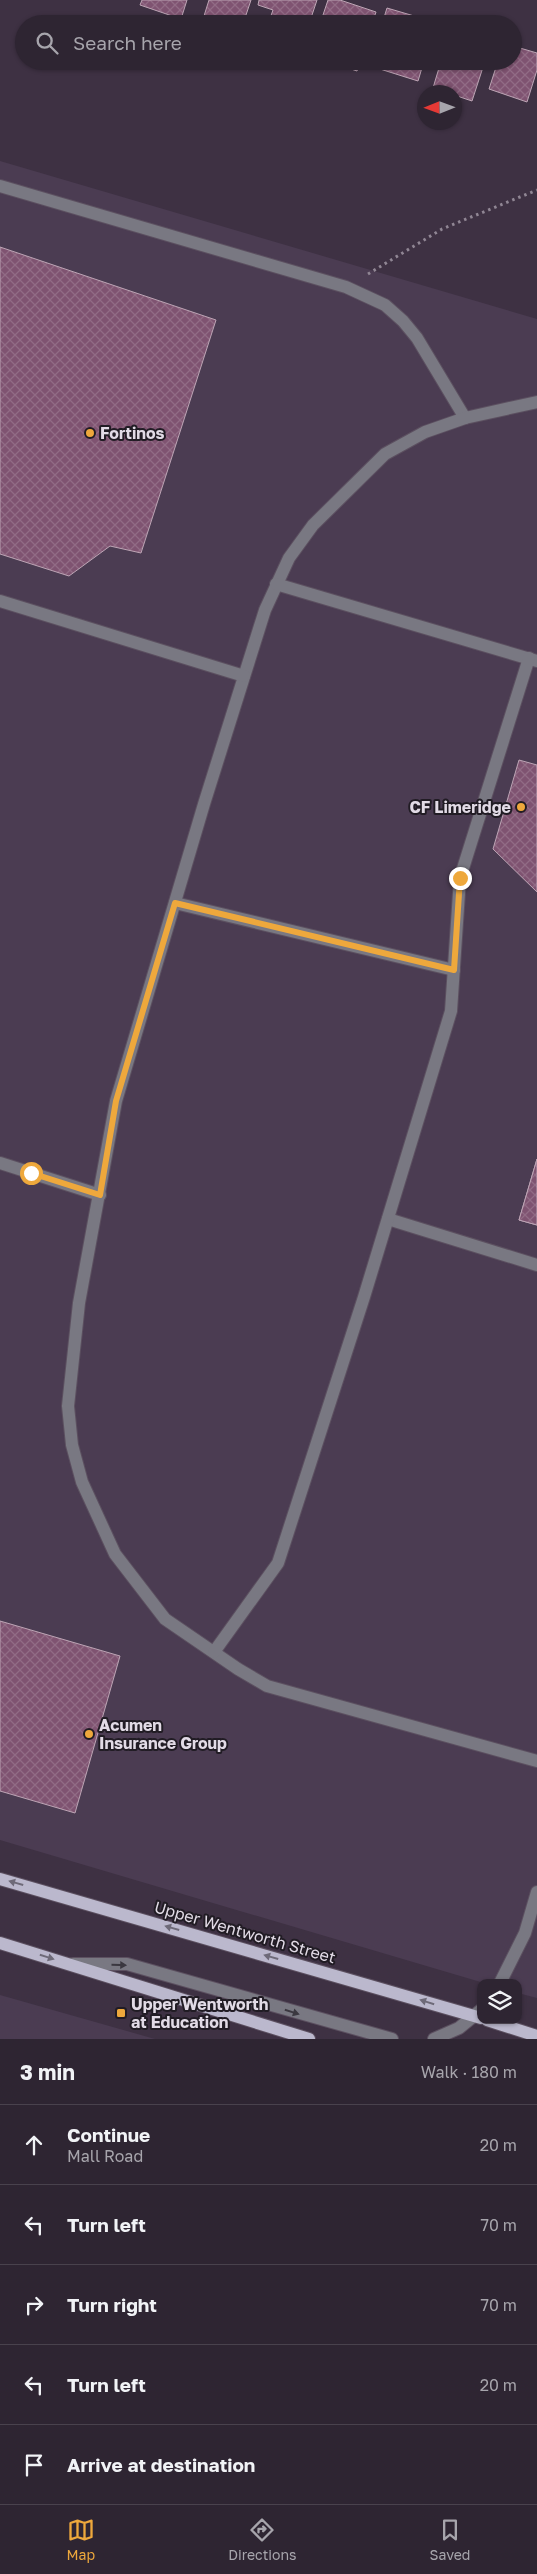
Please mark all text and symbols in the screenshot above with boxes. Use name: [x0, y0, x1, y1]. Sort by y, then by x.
search box: [15, 15, 522, 70]
icon: search: [33, 29, 61, 57]
text: Search here: [73, 31, 182, 54]
north arrow: [417, 85, 462, 130]
place label: Fortinos: [100, 423, 165, 443]
marker: Fortinos: [84, 427, 96, 439]
place label: CF Limeridge: [409, 797, 511, 817]
marker: CF Limeridge: [515, 801, 527, 813]
route end: [449, 867, 472, 890]
route start: [20, 1162, 43, 1185]
place label: Acumen Insurance Group: [99, 1715, 227, 1753]
marker: Acumen Insurance Group: [83, 1728, 95, 1740]
one-way arrow: [8, 1879, 23, 1887]
street label: Upper Wentworth Street: [152, 1897, 338, 1967]
one-way arrow: [164, 1924, 179, 1932]
one-way arrow: [263, 1952, 278, 1960]
one-way arrow: [39, 1954, 54, 1962]
one-way arrow: [112, 1961, 128, 1969]
map controls: [477, 1979, 522, 2024]
button: layers: [477, 1979, 522, 2024]
place label: Upper Wentworth at Education: [131, 1994, 268, 2032]
one-way arrow: [419, 1997, 434, 2005]
marker: Upper Wentworth at Education: [115, 2007, 127, 2019]
one-way arrow: [285, 2009, 300, 2017]
text: 3 min: [20, 2059, 75, 2085]
text: Walk · 180 m: [421, 2062, 517, 2082]
text: Continue: [67, 2123, 150, 2146]
icon: ahead: [20, 2131, 48, 2159]
text: 20 m: [480, 2135, 517, 2155]
text: Mall Road: [67, 2146, 143, 2166]
icon: left: [20, 2211, 48, 2239]
text: Turn left: [67, 2213, 146, 2236]
text: 70 m: [480, 2215, 517, 2235]
icon: right: [20, 2291, 48, 2319]
text: Turn right: [67, 2293, 157, 2316]
text: 70 m: [480, 2295, 517, 2315]
icon: left: [20, 2371, 48, 2399]
text: Turn left: [67, 2373, 146, 2396]
text: 20 m: [480, 2375, 517, 2395]
icon: arrive: [20, 2451, 48, 2479]
text: Arrive at destination: [67, 2453, 255, 2476]
tab: Map: [67, 2516, 95, 2563]
tab: Directions: [228, 2516, 297, 2563]
tab: Saved: [430, 2516, 470, 2563]

